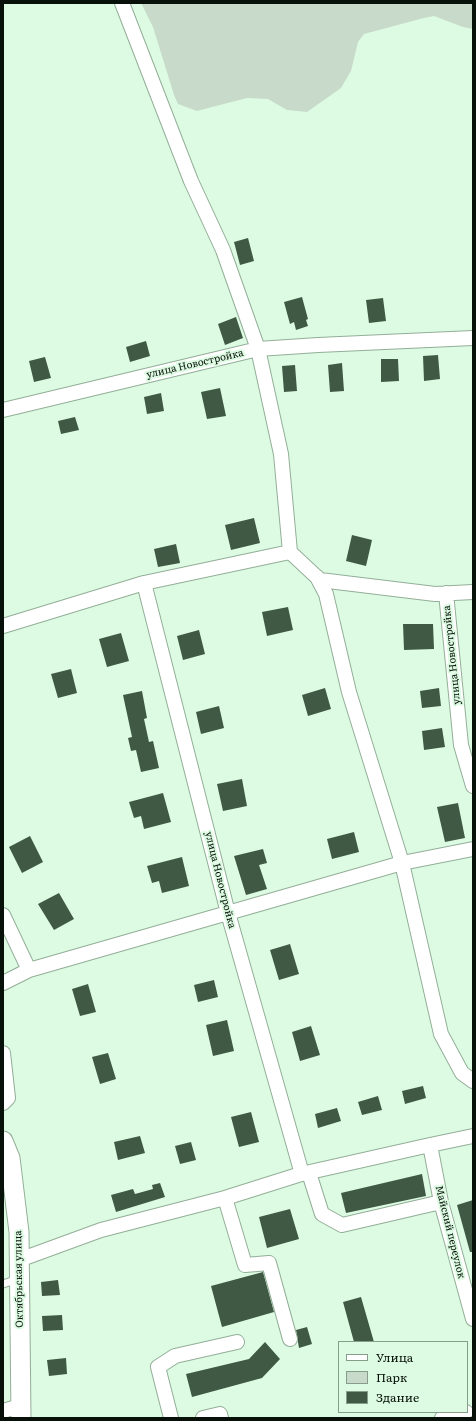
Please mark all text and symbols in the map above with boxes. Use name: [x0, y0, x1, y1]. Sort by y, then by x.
street label: улица Новостройка: [145, 347, 245, 381]
street label: улица Новостройка: [441, 605, 463, 705]
street label: улица Новостройка: [202, 830, 238, 930]
street label: Майский переулок: [433, 1184, 467, 1280]
street label: Октябрьская улица: [12, 1230, 26, 1328]
legend: [338, 1341, 468, 1413]
text: Улица: [376, 1348, 413, 1366]
text: Парк: [376, 1368, 407, 1386]
text: Здание: [376, 1388, 419, 1406]

